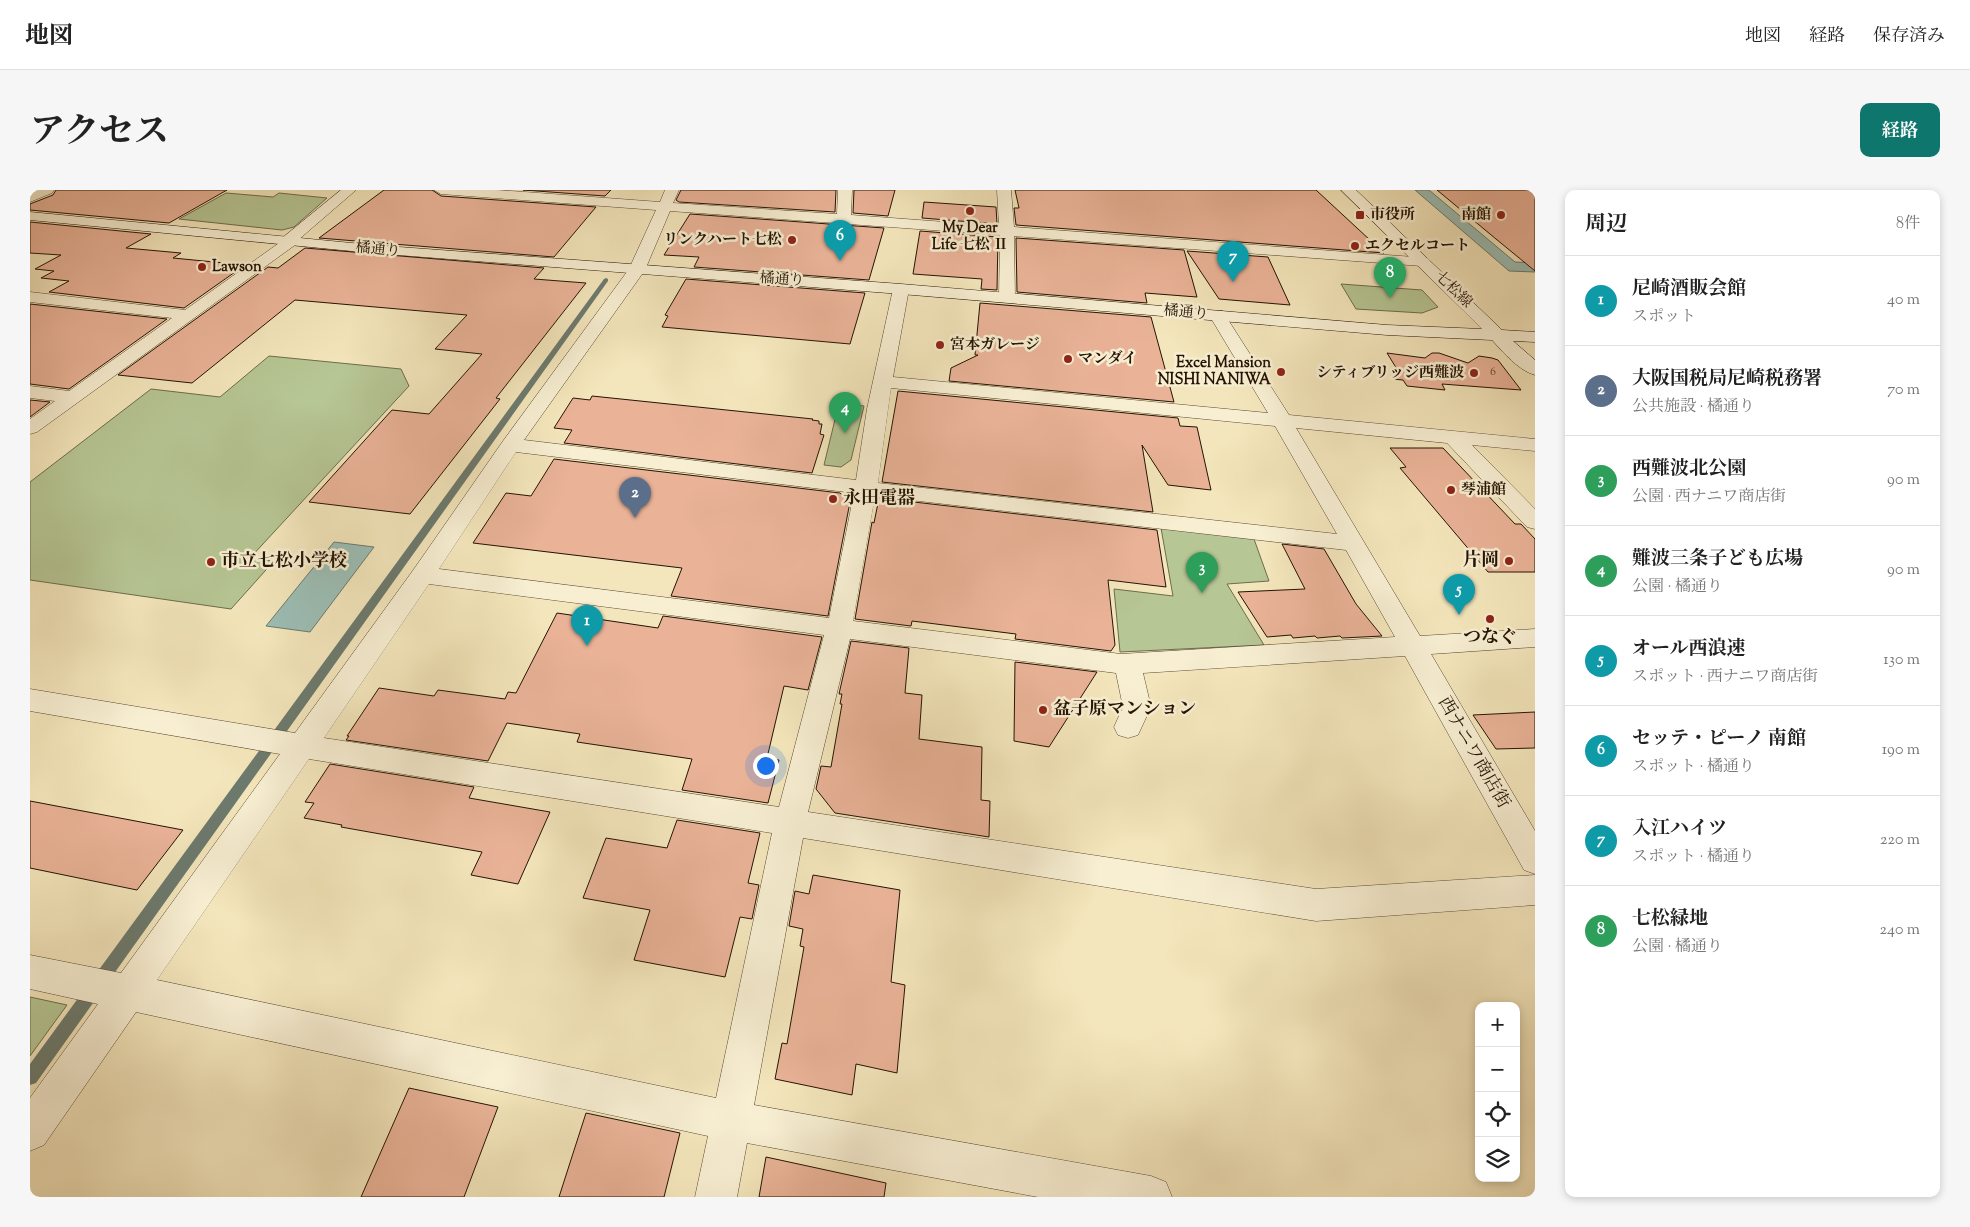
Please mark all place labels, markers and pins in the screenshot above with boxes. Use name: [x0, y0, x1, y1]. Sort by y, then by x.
marker: My Dear Life 七松 Ⅱ: [964, 205, 976, 217]
place label: 市役所: [1370, 205, 1415, 226]
place label: 南館: [1461, 205, 1491, 226]
marker: 市役所: [1354, 209, 1366, 221]
marker: 南館: [1495, 209, 1507, 221]
place label: My Dear Life 七松 Ⅱ: [932, 218, 1008, 256]
pin: 6: [824, 220, 856, 261]
place label: リンクハート七松: [663, 230, 782, 251]
marker: リンクハート七松: [786, 234, 798, 246]
place label: エクセルコート: [1365, 236, 1470, 257]
marker: エクセルコート: [1349, 240, 1361, 252]
pin: 7: [1217, 241, 1249, 282]
place label: Lawson: [212, 257, 262, 278]
pin: 8: [1374, 257, 1406, 298]
marker: Lawson: [196, 261, 208, 273]
place label: 宮本ガレージ: [950, 335, 1040, 356]
marker: 宮本ガレージ: [934, 339, 946, 351]
place label: マンダイ: [1078, 349, 1137, 370]
marker: マンダイ: [1062, 353, 1074, 365]
place label: Excel Mansion NISHI NANIWA: [1158, 353, 1272, 391]
place label: シティブリッジ西難波: [1316, 363, 1464, 384]
marker: Excel Mansion NISHI NANIWA: [1275, 366, 1287, 378]
marker: シティブリッジ西難波: [1468, 367, 1480, 379]
pin: 4: [829, 392, 861, 433]
pin: 2: [619, 477, 651, 518]
place label: 琴浦館: [1461, 480, 1506, 501]
marker: 琴浦館: [1445, 484, 1457, 496]
place label: 永田電器: [843, 486, 915, 512]
marker: 永田電器: [827, 493, 839, 505]
place label: 片岡: [1463, 548, 1499, 574]
place label: 市立七松小学校: [221, 549, 347, 575]
pin: 3: [1186, 552, 1218, 593]
marker: 片岡: [1503, 555, 1515, 567]
marker: 市立七松小学校: [205, 556, 217, 568]
pin: 5: [1443, 574, 1475, 615]
pin: 1: [571, 605, 603, 646]
marker: つなぐ: [1484, 613, 1496, 625]
place label: つなぐ: [1463, 625, 1517, 651]
place label: 盆子原マンション: [1053, 697, 1196, 723]
marker: 盆子原マンション: [1037, 704, 1049, 716]

